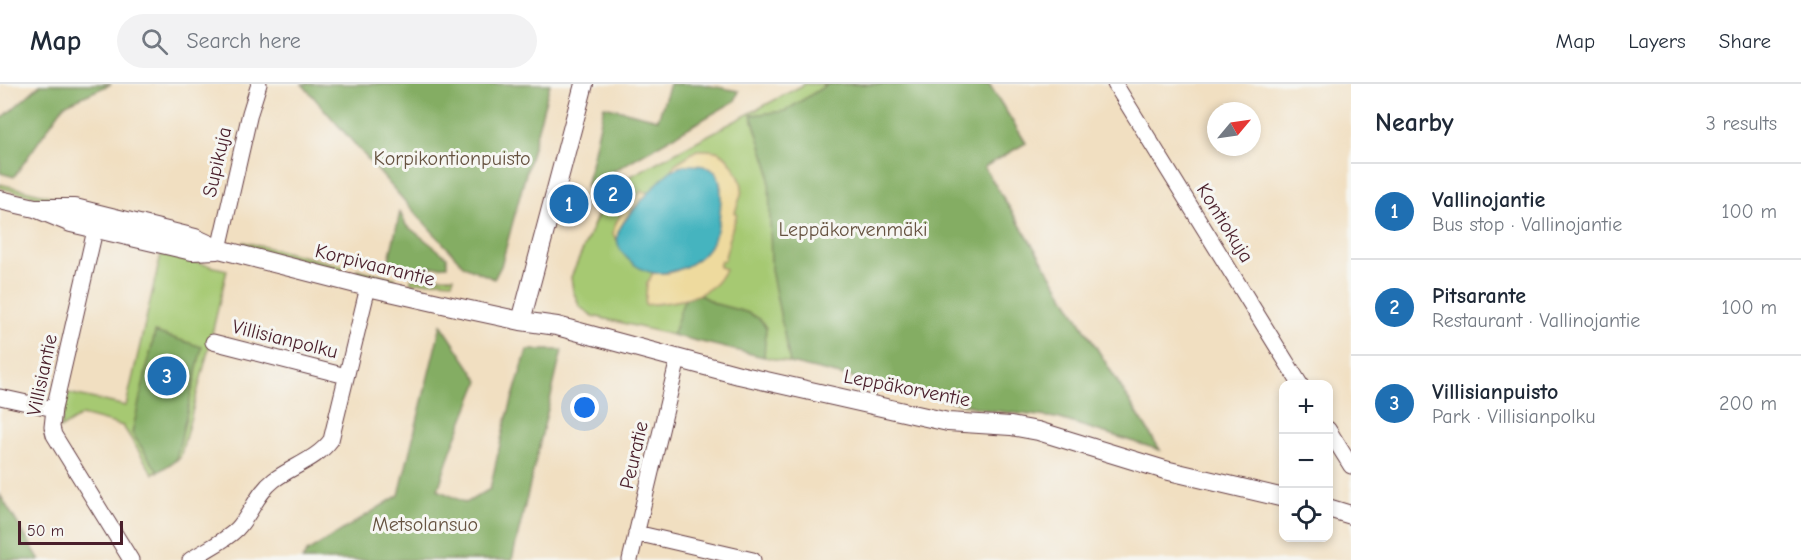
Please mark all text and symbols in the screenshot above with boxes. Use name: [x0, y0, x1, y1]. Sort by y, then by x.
search box: [117, 14, 537, 68]
text: Map: [30, 25, 81, 57]
icon: search: [138, 25, 171, 58]
text: Search here: [186, 28, 301, 54]
text: Map: [1556, 29, 1595, 53]
text: Layers: [1628, 29, 1686, 53]
text: Share: [1719, 29, 1771, 53]
north arrow: [1207, 102, 1261, 156]
text: Nearby: [1375, 108, 1454, 138]
text: 3 results: [1706, 112, 1777, 135]
street label: Supikuja: [198, 125, 236, 199]
park label: Korpikontionpuisto: [373, 147, 531, 170]
pin: 2: [594, 172, 632, 216]
street label: Kontiokuja: [1192, 179, 1258, 267]
pin: 1: [550, 182, 588, 226]
text: Vallinojantie: [1432, 187, 1545, 213]
text: 1: [1391, 200, 1398, 223]
text: 100 m: [1722, 200, 1777, 223]
text: Bus stop · Vallinojantie: [1432, 213, 1622, 236]
park label: Leppäkorvenmäki: [778, 218, 928, 241]
street label: Korpivaarantie: [313, 239, 437, 291]
text: Pitsarante: [1432, 283, 1526, 309]
text: 2: [1390, 296, 1399, 319]
text: 100 m: [1722, 296, 1777, 319]
text: Restaurant · Vallinojantie: [1432, 309, 1640, 332]
street label: Villisianpolku: [230, 315, 340, 363]
street label: Villisiantie: [22, 332, 62, 418]
pin: 3: [148, 354, 186, 398]
street label: Leppäkorventie: [842, 364, 972, 412]
text: Villisianpuisto: [1432, 379, 1558, 405]
map controls: [1279, 380, 1333, 542]
button: +: [1279, 380, 1333, 434]
text: 3: [1390, 392, 1399, 415]
text: 200 m: [1719, 392, 1777, 415]
your location: [570, 393, 599, 422]
text: Park · Villisianpolku: [1432, 405, 1595, 428]
street label: Peuratie: [615, 419, 653, 491]
button: −: [1279, 434, 1333, 488]
button: locate: [1279, 488, 1333, 542]
park label: Metsolansuo: [372, 513, 478, 536]
scale bar: [18, 518, 123, 546]
text: 50 m: [27, 522, 64, 540]

